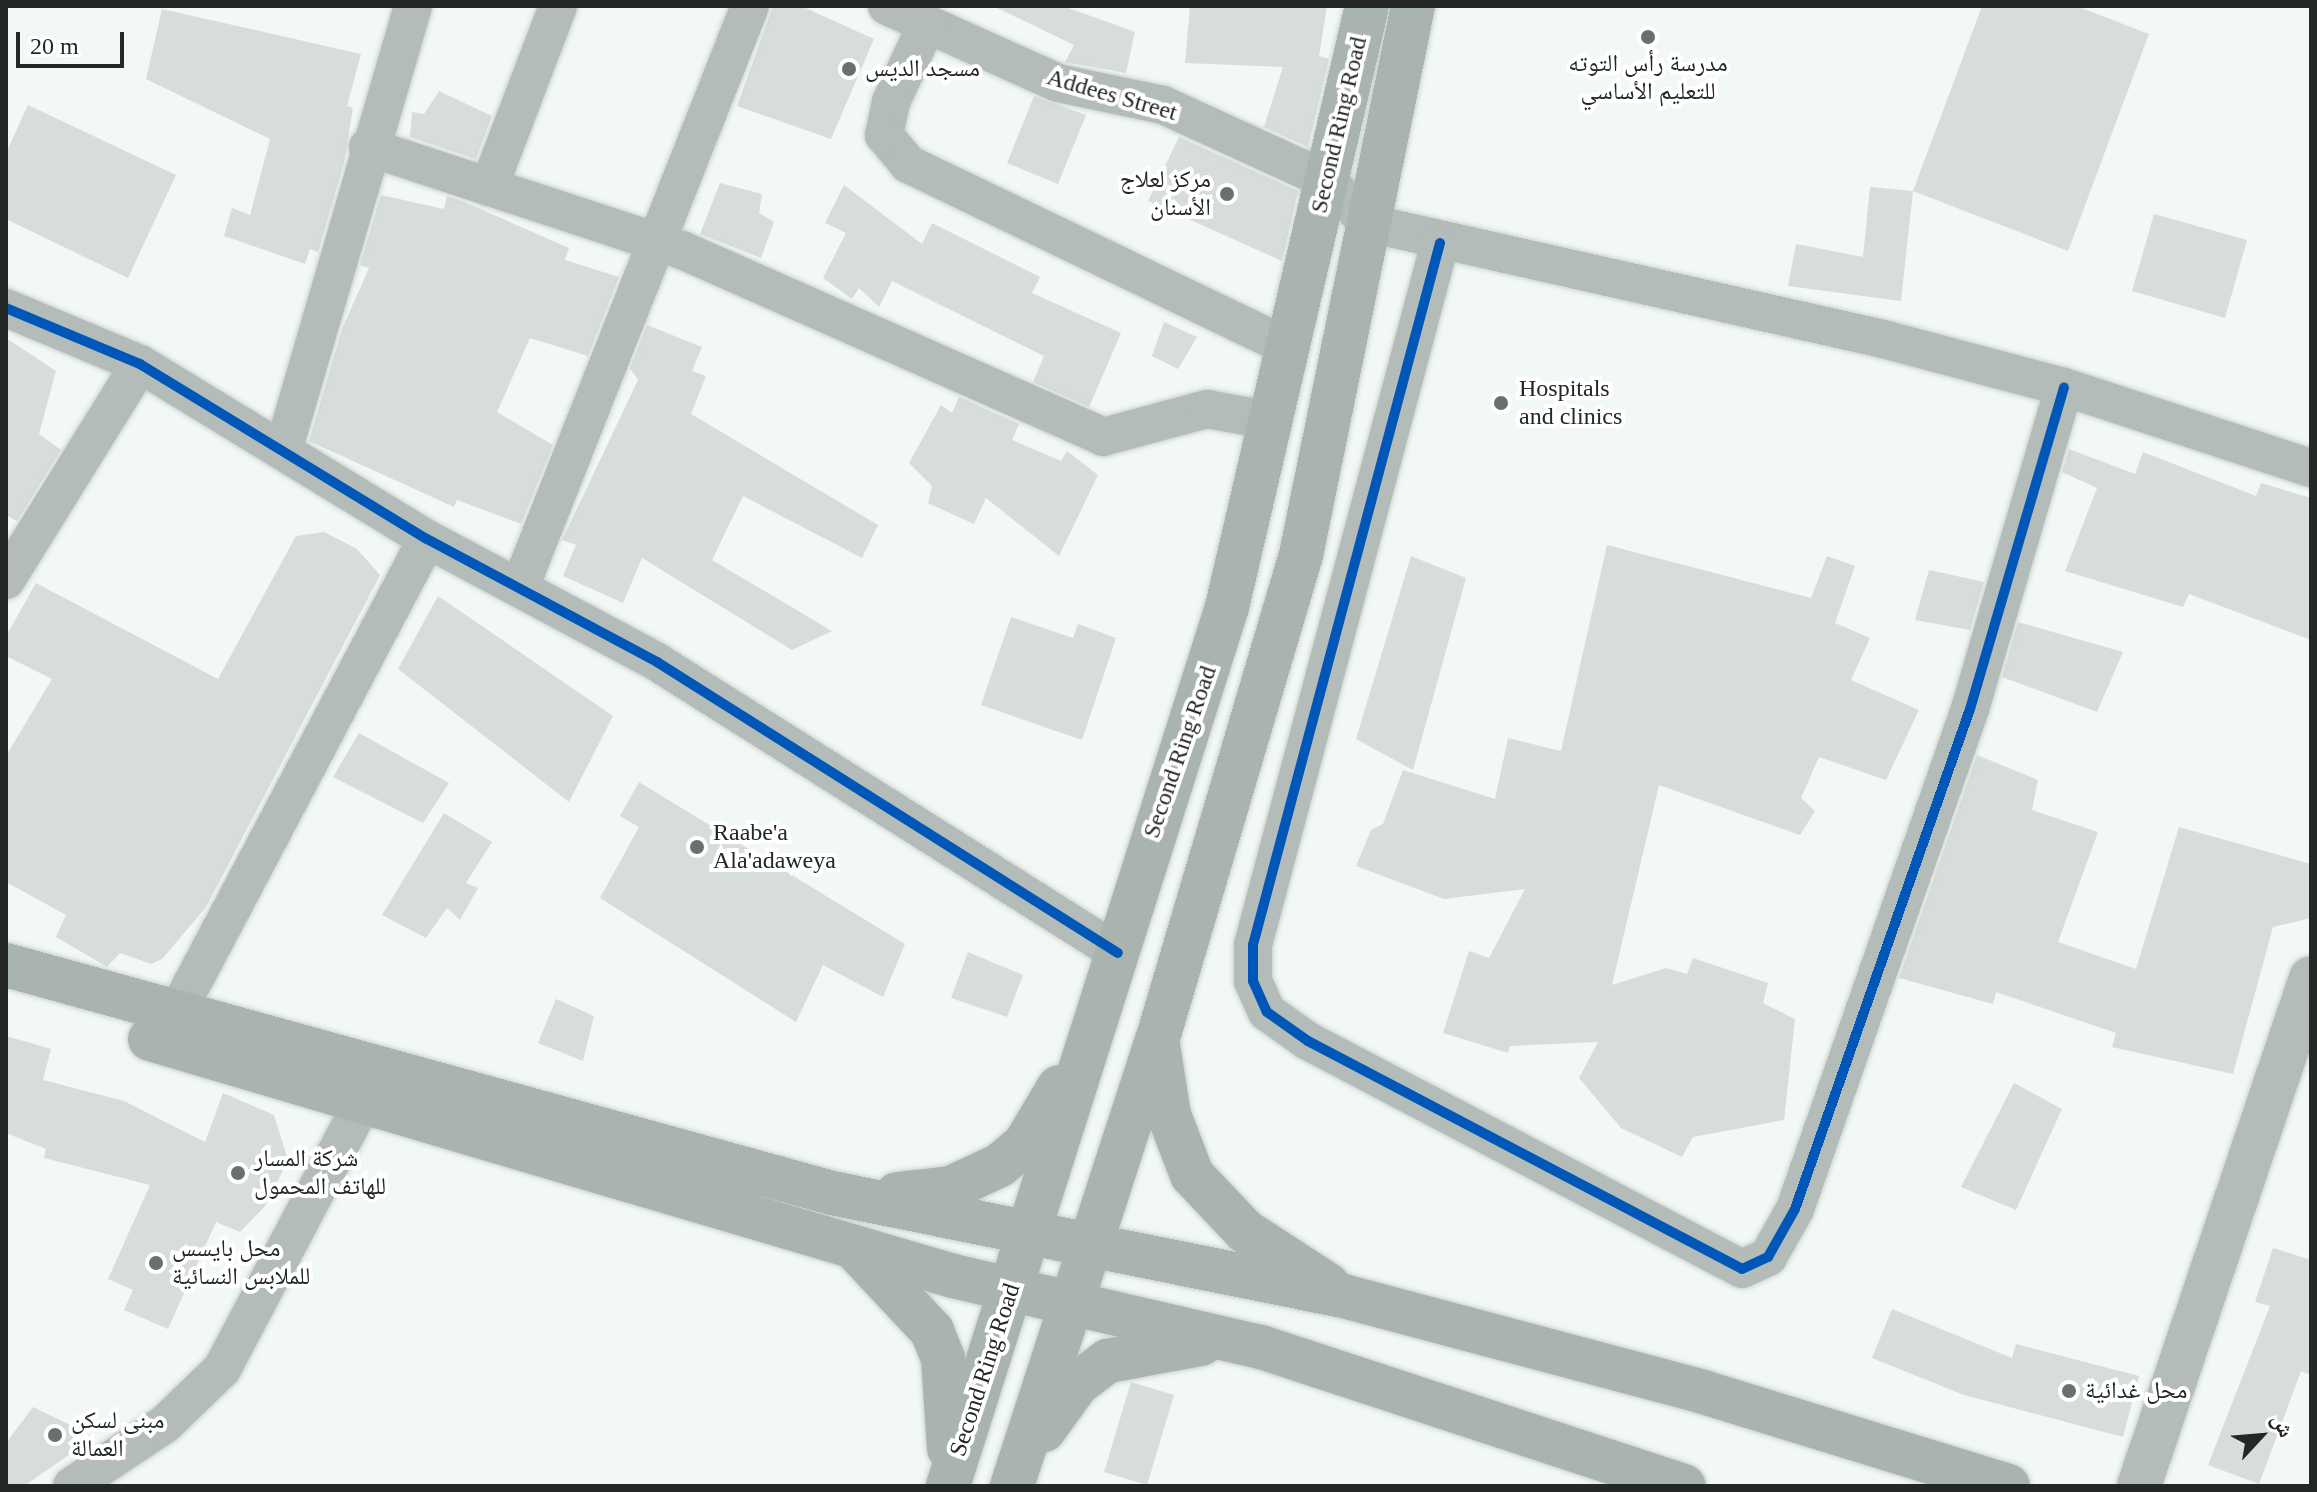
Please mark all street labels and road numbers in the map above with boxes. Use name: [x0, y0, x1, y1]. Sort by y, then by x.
street label: Second Ring Road: [1305, 34, 1373, 216]
street label: Addees Street: [1044, 63, 1180, 127]
street label: Second Ring Road: [1137, 662, 1223, 842]
street label: Second Ring Road: [943, 1280, 1027, 1460]

